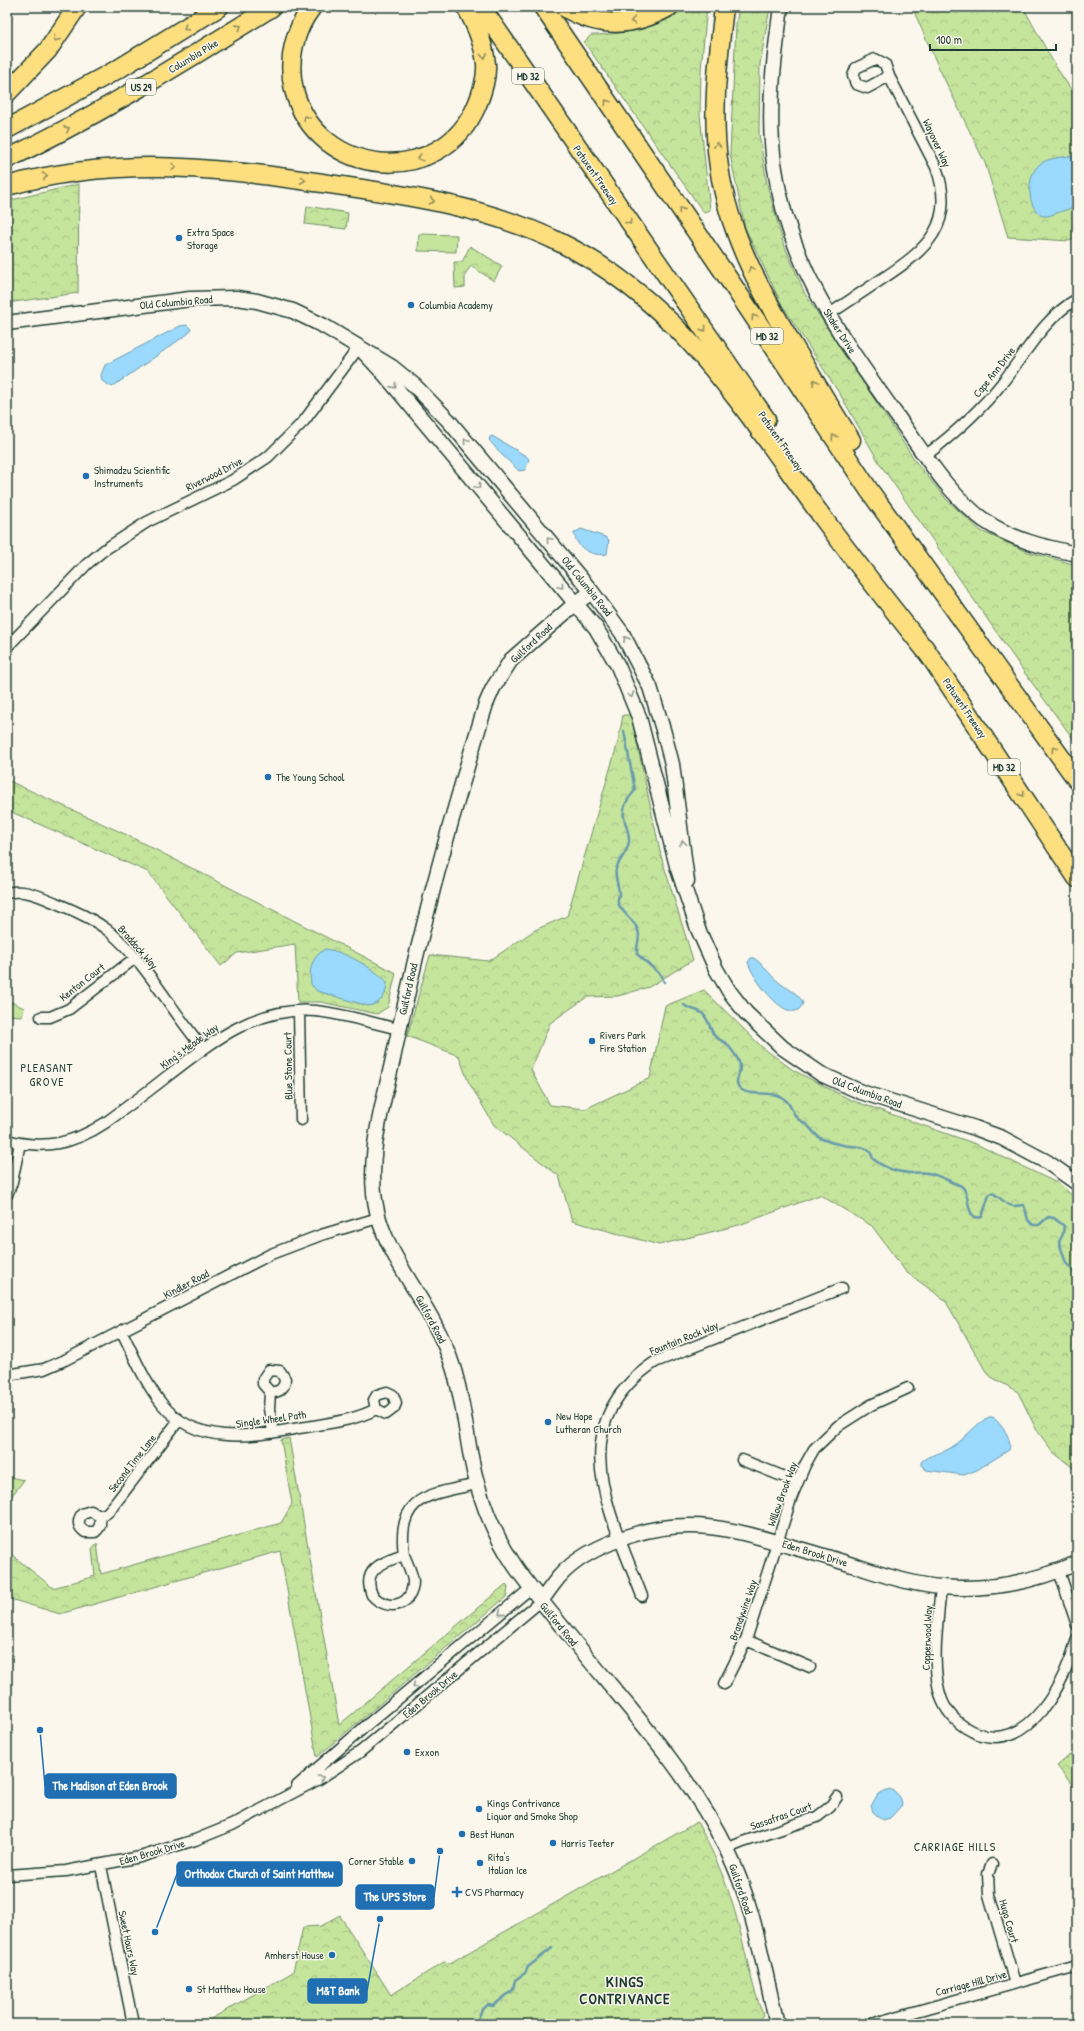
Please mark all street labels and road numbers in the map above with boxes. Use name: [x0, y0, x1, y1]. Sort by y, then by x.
street label: Columbia Pike: [165, 35, 221, 76]
road number: MD 32: [512, 68, 544, 84]
road number: US 29: [126, 79, 156, 95]
street label: Wayover Way: [920, 117, 954, 170]
street label: Patuxent Freeway: [570, 142, 622, 208]
street label: Old Columbia Road: [139, 292, 214, 312]
street label: Shaker Drive: [820, 306, 860, 356]
road number: MD 32: [751, 328, 783, 344]
street label: Cape Ann Drive: [970, 343, 1019, 400]
street label: Patuxent Freeway: [755, 408, 807, 474]
street label: Riverwood Drive: [183, 453, 245, 494]
street label: Old Columbia Road: [559, 553, 616, 619]
street label: Guilford Road: [507, 619, 556, 666]
street label: Patuxent Freeway: [940, 675, 990, 741]
road number: MD 32: [988, 759, 1020, 775]
street label: Braddock Way: [115, 922, 161, 972]
street label: Kenton Court: [57, 960, 108, 1004]
street label: Guilford Road: [395, 961, 421, 1016]
street label: King's Meade Way: [157, 1020, 221, 1072]
street label: Blue Stone Court: [280, 1032, 296, 1100]
street label: Old Columbia Road: [830, 1073, 904, 1111]
street label: Kindler Road: [161, 1266, 212, 1302]
street label: Guilford Road: [412, 1293, 450, 1346]
street label: Fountain Rock Way: [647, 1318, 721, 1358]
street label: Single Wheel Path: [235, 1407, 307, 1431]
street label: Second Time Lane: [105, 1431, 159, 1495]
street label: Willow Brook Way: [764, 1460, 800, 1528]
street label: Eden Brook Drive: [781, 1536, 850, 1570]
street label: Brandywine Way: [726, 1578, 760, 1642]
street label: Guilford Road: [537, 1599, 581, 1649]
street label: Copperwood Way: [919, 1605, 935, 1671]
street label: Eden Brook Drive: [400, 1667, 461, 1721]
street label: Sassafras Court: [748, 1799, 814, 1833]
street label: Eden Brook Drive: [118, 1836, 187, 1868]
street label: Guilford Road: [726, 1862, 756, 1917]
street label: Hugo Court: [996, 1898, 1022, 1944]
street label: Sweet Hours Way: [115, 1909, 143, 1977]
street label: Carriage Hill Drive: [934, 1967, 1009, 1999]

